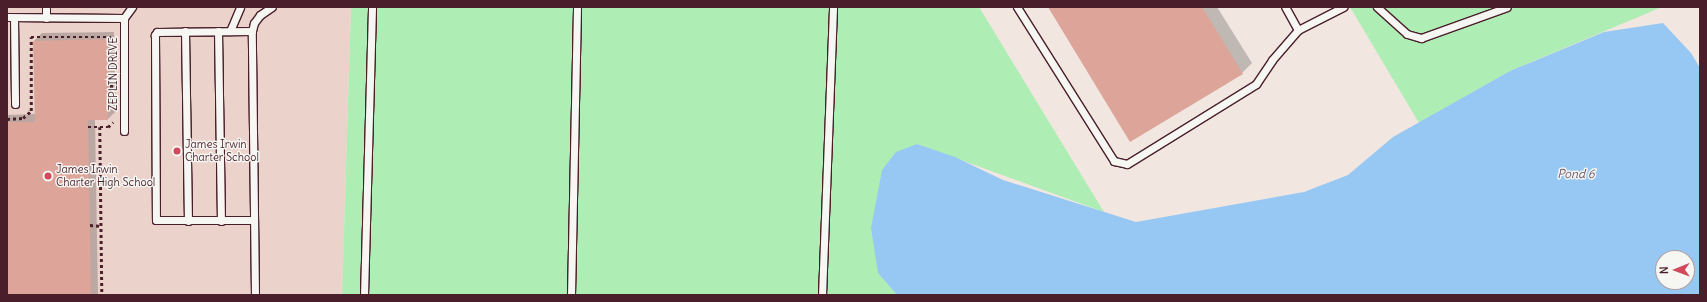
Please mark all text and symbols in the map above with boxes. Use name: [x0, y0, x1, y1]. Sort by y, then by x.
street label: ZEPLIN DRIVE: [106, 37, 120, 111]
place label: James Irwin Charter School: [185, 138, 259, 164]
marker: James Irwin Charter School: [172, 146, 182, 156]
place label: James Irwin Charter High School: [56, 163, 155, 189]
water label: Pond 6: [1557, 167, 1595, 181]
marker: James Irwin Charter High School: [43, 171, 53, 181]
north arrow: [1655, 250, 1695, 290]
text: N: [1657, 266, 1671, 274]

